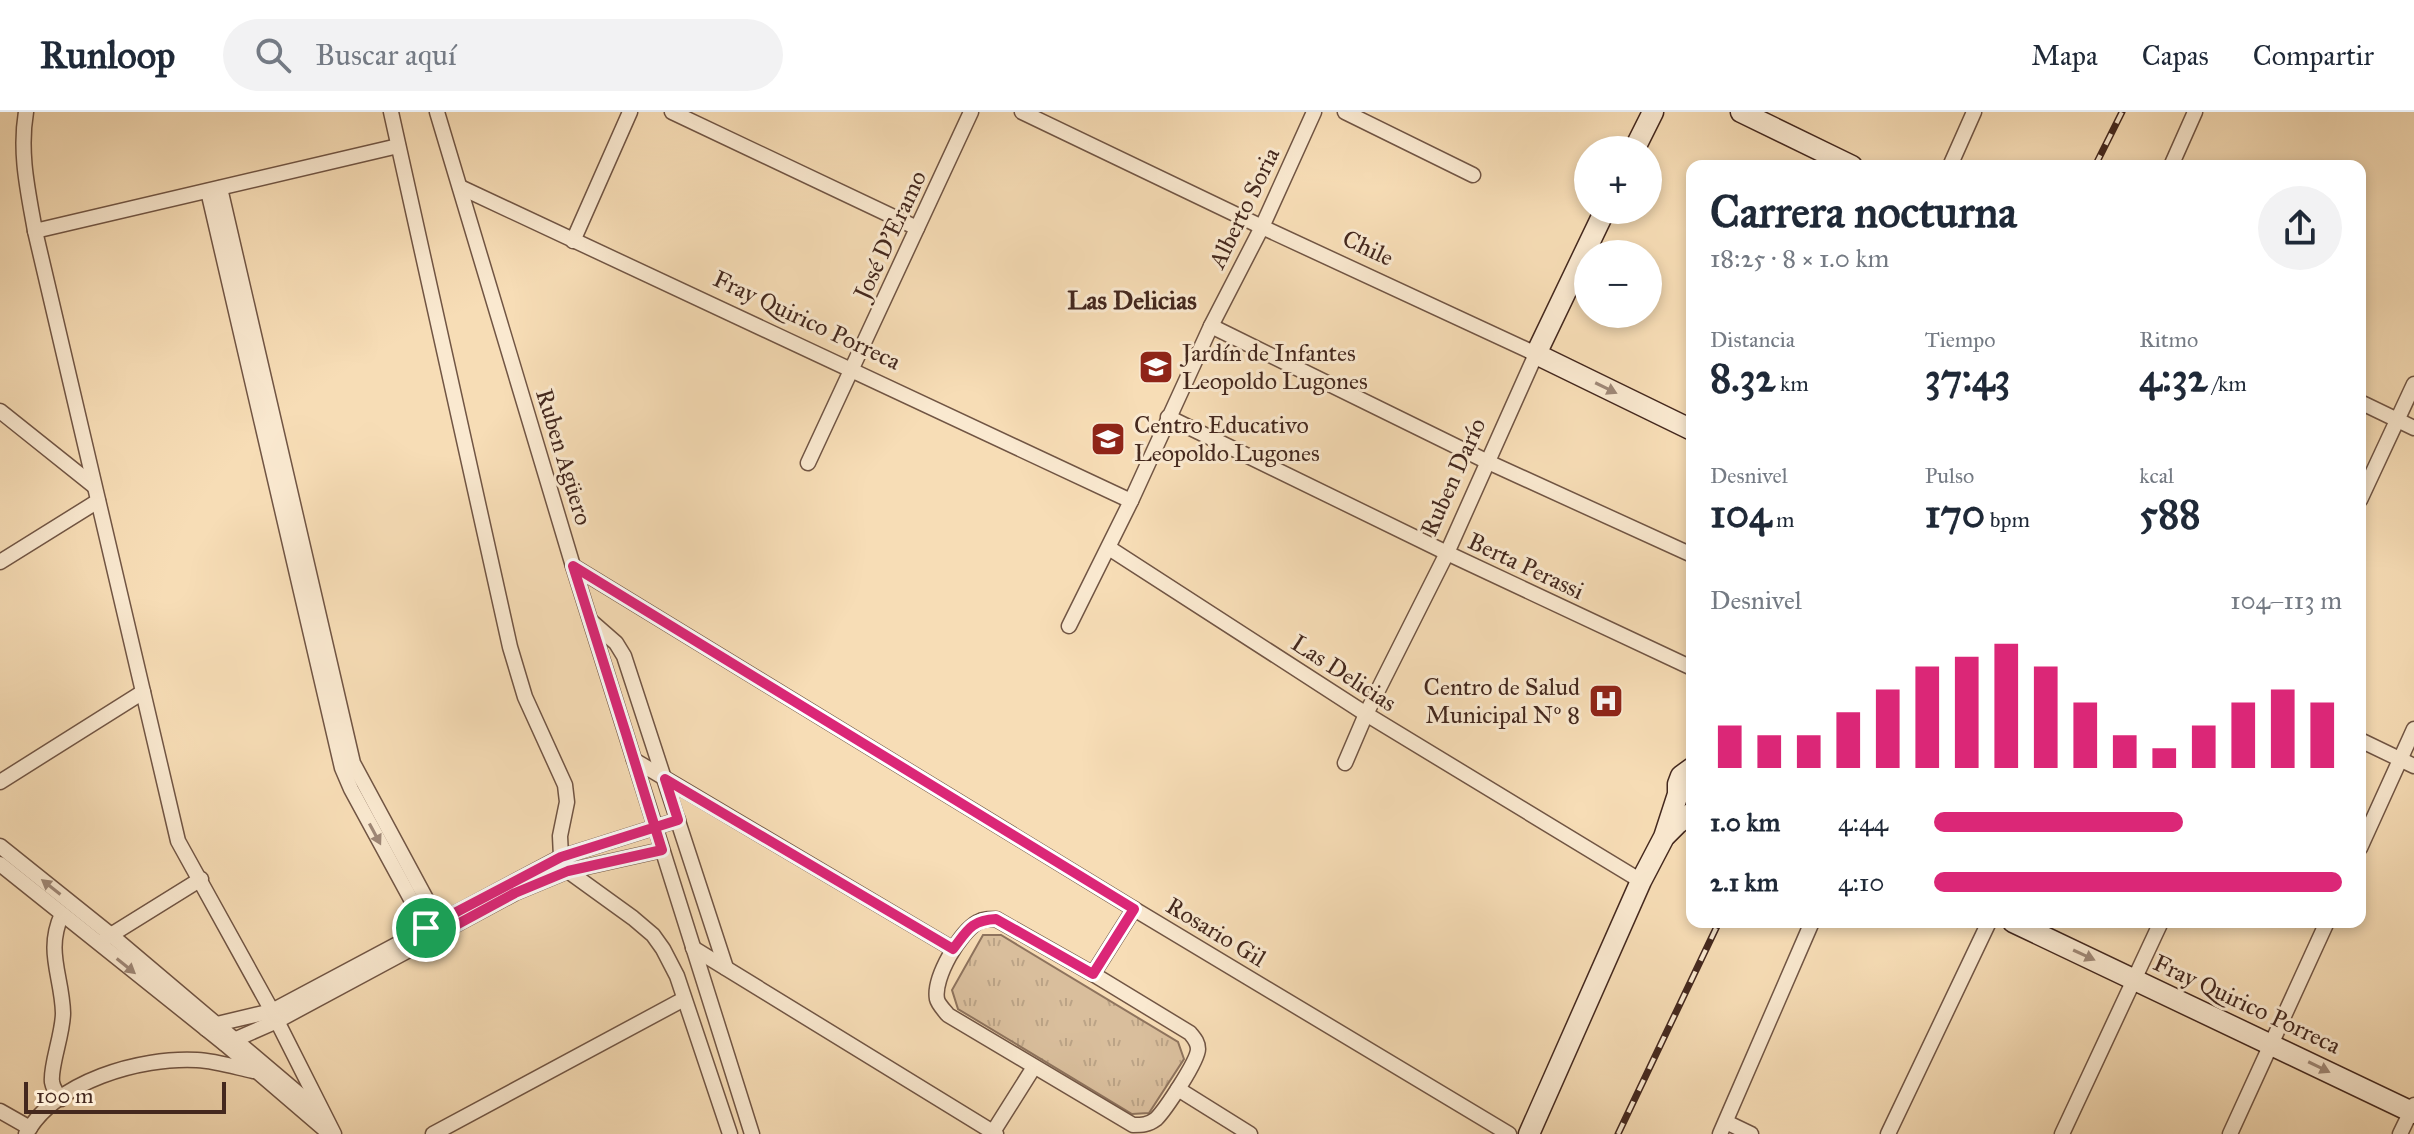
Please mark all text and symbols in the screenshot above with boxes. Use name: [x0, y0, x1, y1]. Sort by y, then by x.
search box: [223, 19, 783, 91]
text: Runloop: [40, 32, 175, 78]
icon: search: [251, 33, 295, 77]
text: Buscar aquí: [315, 37, 456, 73]
text: Mapa: [2031, 38, 2098, 73]
text: Capas: [2142, 38, 2209, 73]
text: Compartir: [2253, 38, 2374, 73]
map controls: [1574, 136, 1662, 328]
button: +: [1574, 136, 1662, 224]
street label: Alberto Soria: [1201, 142, 1287, 274]
street label: José D'Eramo: [846, 166, 933, 307]
text: Carrera nocturna: [1710, 185, 2017, 239]
button: share: [2258, 186, 2342, 270]
street label: Chile: [1338, 223, 1398, 273]
button: −: [1574, 240, 1662, 328]
text: 18:25 · 8 × 1.0 km: [1710, 242, 1889, 274]
street label: Fray Quirico Porreca: [709, 263, 906, 377]
district label: Las Delicias: [1067, 284, 1197, 316]
text: Distancia: [1710, 326, 1795, 353]
text: Tiempo: [1925, 326, 1996, 353]
text: Ritmo: [2139, 326, 2198, 353]
place label: Jardín de Infantes Leopoldo Lugones: [1179, 338, 1368, 396]
school or university icon: Jardín de Infantes Leopoldo Lugones: [1137, 348, 1175, 386]
text: 8.32: [1710, 353, 1775, 402]
text: 37:43: [1925, 353, 2010, 402]
text: 4:32: [2139, 353, 2207, 402]
text: km: [1775, 370, 1809, 397]
text: /km: [2207, 370, 2247, 397]
one-way arrow: [1595, 381, 1618, 395]
street label: Ruben Agüero: [529, 385, 599, 529]
place label: Centro Educativo Leopoldo Lugones: [1134, 410, 1320, 468]
street label: Ruben Darío: [1414, 413, 1492, 541]
school or university icon: Centro Educativo Leopoldo Lugones: [1089, 420, 1127, 458]
text: Desnivel: [1710, 462, 1788, 489]
text: Pulso: [1925, 462, 1974, 489]
text: kcal: [2139, 462, 2174, 489]
text: 104: [1710, 489, 1771, 538]
text: 170: [1925, 489, 1985, 538]
text: 588: [2139, 489, 2200, 538]
text: m: [1771, 506, 1794, 533]
text: bpm: [1985, 506, 2030, 533]
street label: Berta Perassi: [1463, 526, 1589, 606]
text: Desnivel: [1710, 584, 1802, 616]
text: 104–113 m: [2230, 584, 2342, 616]
street label: Las Delicias: [1286, 628, 1402, 718]
place label: Centro de Salud Municipal Nº 8: [1424, 672, 1580, 730]
hospital icon: Centro de Salud Municipal Nº 8: [1587, 682, 1625, 720]
text: 1.0 km: [1710, 806, 1780, 838]
text: 4:44: [1838, 806, 1888, 838]
one-way arrow: [368, 823, 382, 845]
text: 2.1 km: [1710, 866, 1779, 898]
text: 4:10: [1838, 866, 1884, 898]
one-way arrow: [41, 879, 61, 895]
street label: Rosario Gil: [1161, 890, 1272, 974]
pin: [392, 894, 460, 962]
icon: arrive: [404, 906, 448, 950]
street label: Fray Quirico Porreca: [2149, 947, 2346, 1061]
one-way arrow: [2072, 948, 2096, 962]
one-way arrow: [116, 957, 136, 973]
one-way arrow: [2308, 1060, 2331, 1073]
scale bar: [24, 1078, 226, 1114]
text: 100 m: [36, 1082, 93, 1109]

